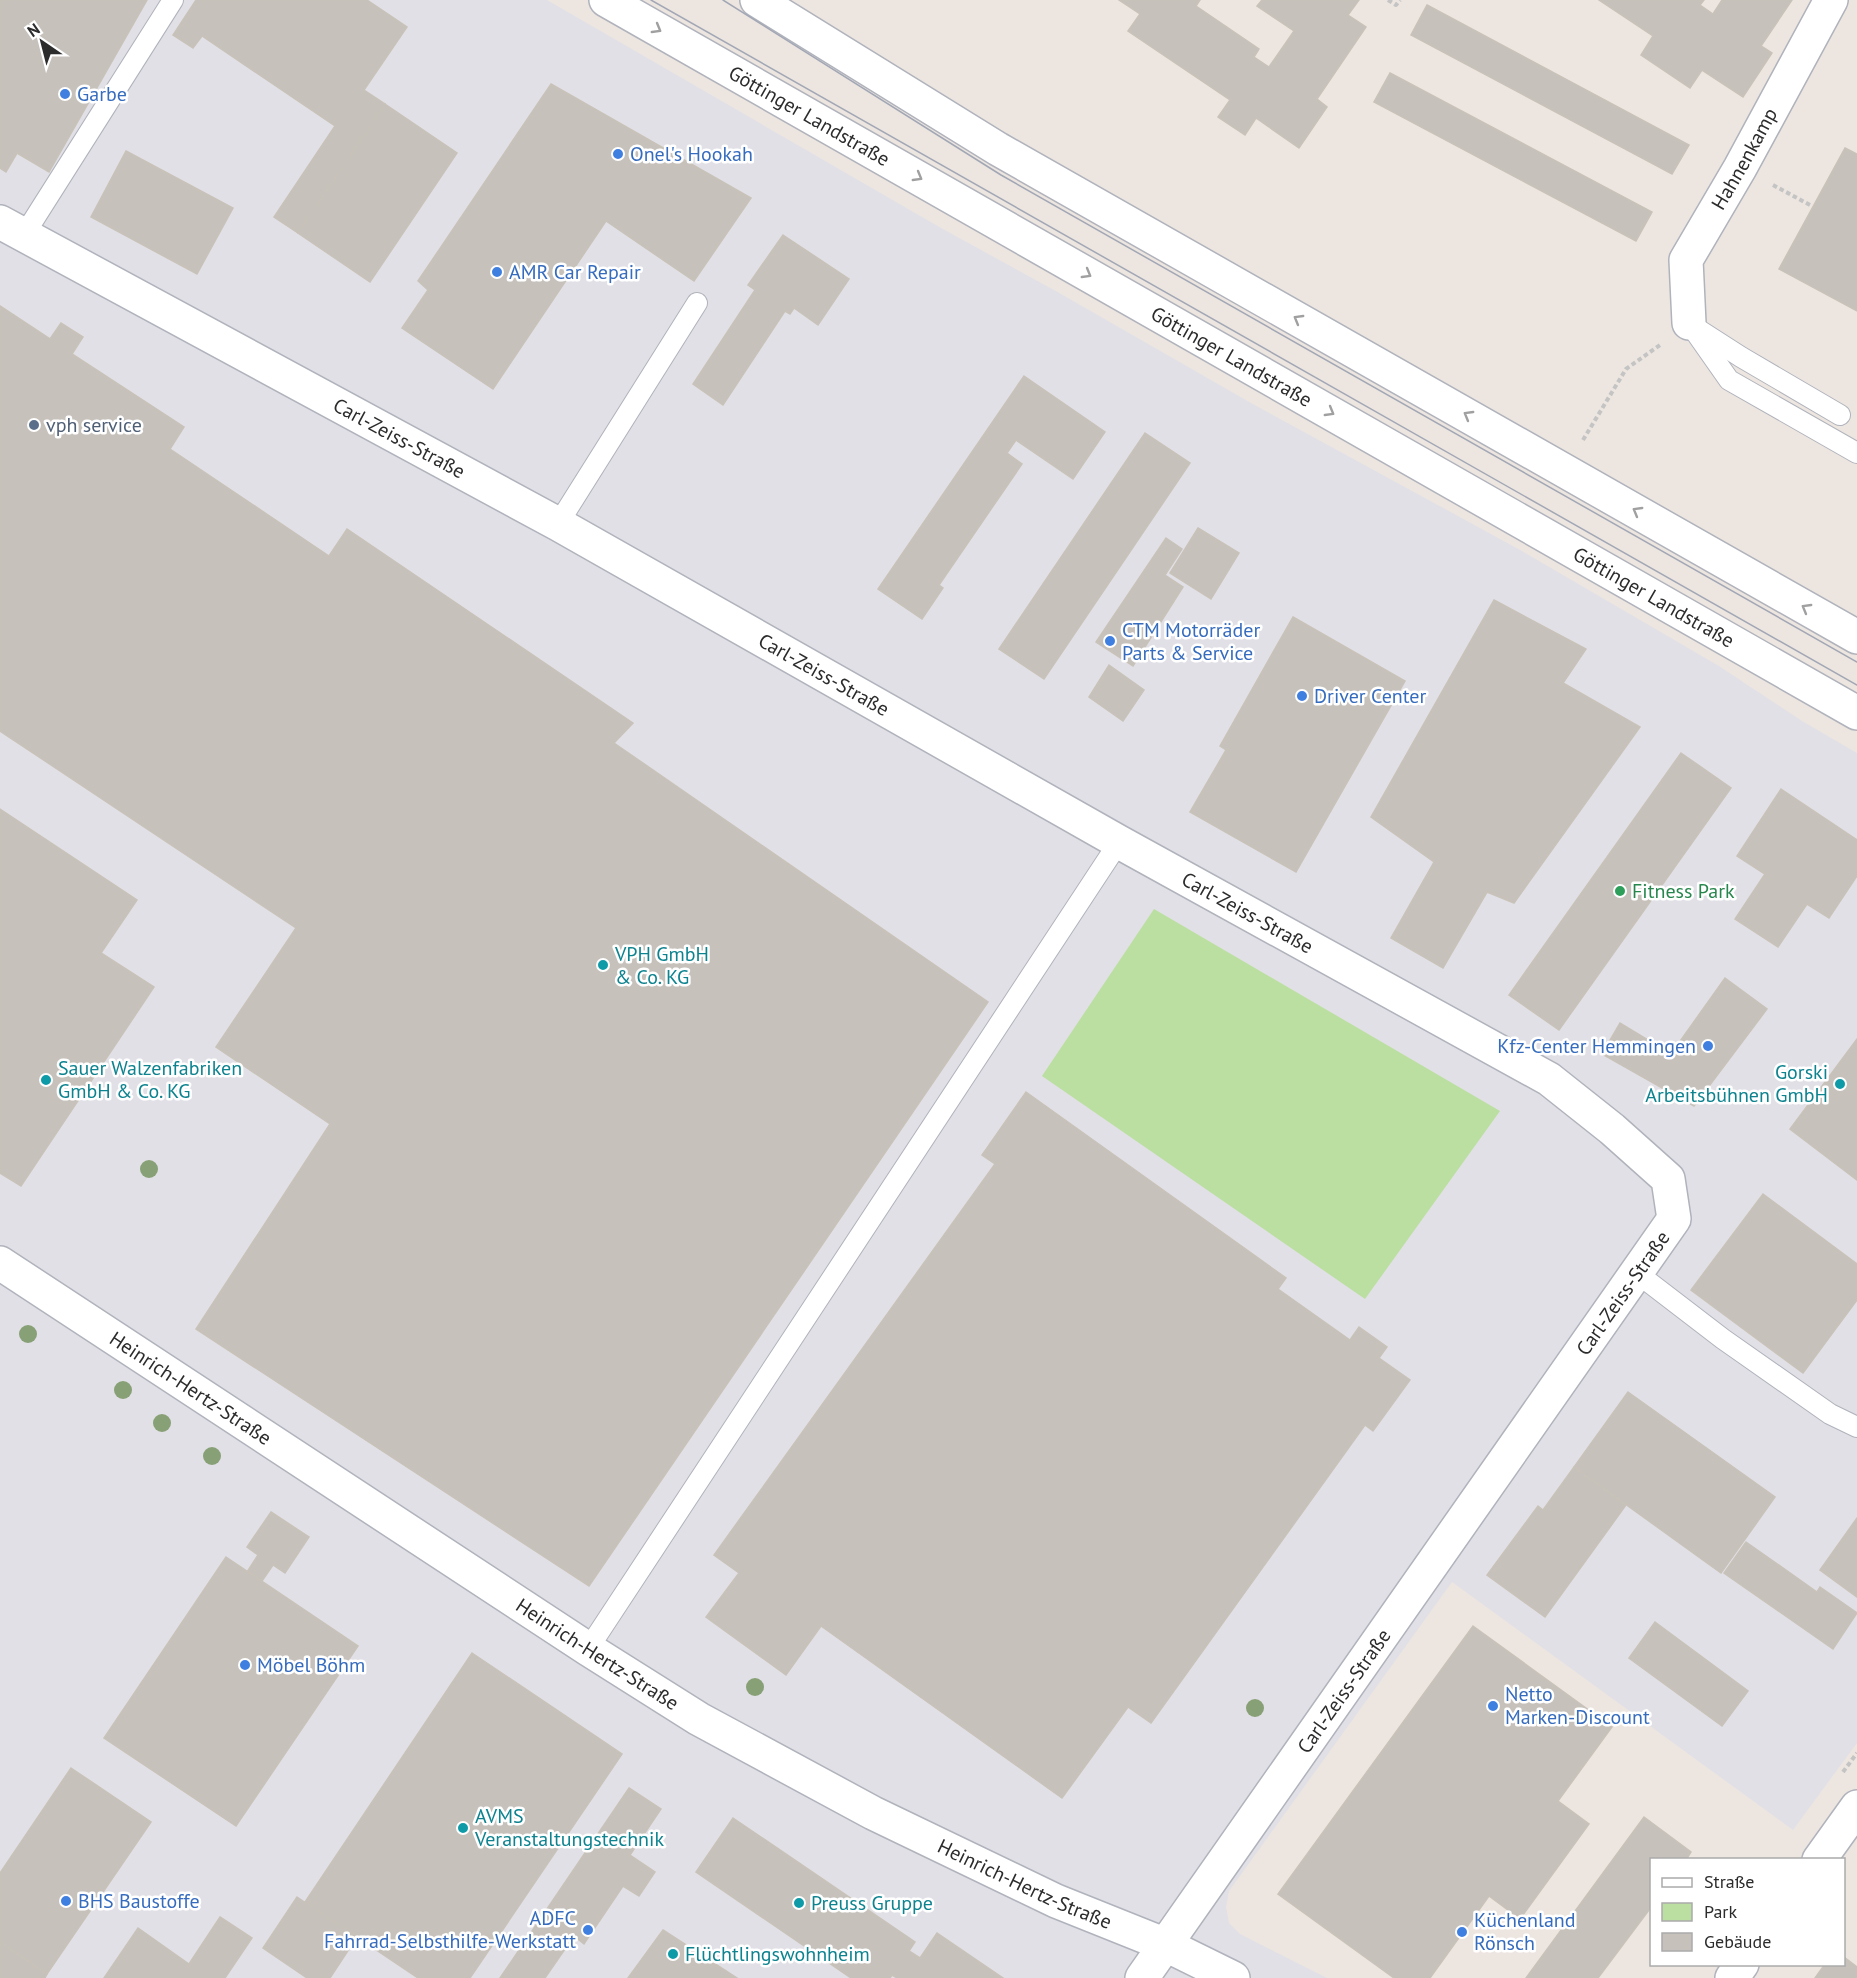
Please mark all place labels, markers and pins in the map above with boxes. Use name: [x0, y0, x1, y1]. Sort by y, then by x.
place label: Garbe: [77, 81, 127, 107]
marker: Garbe: [58, 87, 72, 101]
place label: Onel's Hookah: [630, 141, 753, 167]
marker: Onel's Hookah: [611, 147, 625, 161]
place label: AMR Car Repair: [509, 259, 641, 285]
marker: AMR Car Repair: [490, 265, 504, 279]
place label: vph service: [46, 412, 142, 438]
marker: vph service: [27, 418, 41, 432]
place label: CTM Motorräder Parts & Service: [1122, 617, 1260, 666]
marker: CTM Motorräder Parts & Service: [1103, 634, 1117, 648]
place label: Driver Center: [1314, 683, 1426, 709]
marker: Driver Center: [1295, 689, 1309, 703]
place label: Fitness Park: [1632, 878, 1735, 904]
marker: Fitness Park: [1613, 884, 1627, 898]
place label: VPH GmbH & Co. KG: [614, 941, 709, 990]
marker: VPH GmbH & Co. KG: [596, 958, 610, 972]
place label: Kfz-Center Hemmingen: [1497, 1033, 1696, 1059]
marker: Kfz-Center Hemmingen: [1701, 1039, 1715, 1053]
place label: Sauer Walzenfabriken GmbH & Co. KG: [58, 1055, 242, 1104]
place label: Gorski Arbeitsbühnen GmbH: [1645, 1059, 1828, 1108]
marker: Sauer Walzenfabriken GmbH & Co. KG: [39, 1073, 53, 1087]
marker: Gorski Arbeitsbühnen GmbH: [1833, 1077, 1847, 1091]
place label: Möbel Böhm: [257, 1652, 365, 1678]
marker: Möbel Böhm: [238, 1658, 252, 1672]
place label: Netto Marken-Discount: [1505, 1681, 1650, 1730]
marker: Netto Marken-Discount: [1486, 1699, 1500, 1713]
place label: AVMS Veranstaltungstechnik: [474, 1803, 664, 1852]
marker: AVMS Veranstaltungstechnik: [456, 1821, 470, 1835]
place label: BHS Baustoffe: [78, 1888, 200, 1914]
place label: Preuss Gruppe: [811, 1890, 933, 1916]
marker: BHS Baustoffe: [59, 1894, 73, 1908]
marker: Preuss Gruppe: [792, 1896, 806, 1910]
place label: ADFC Fahrrad-Selbsthilfe-Werkstatt: [324, 1905, 576, 1954]
place label: Küchenland Rönsch: [1474, 1907, 1576, 1956]
marker: ADFC Fahrrad-Selbsthilfe-Werkstatt: [581, 1923, 595, 1937]
marker: Küchenland Rönsch: [1455, 1925, 1469, 1939]
place label: Flüchtlingswohnheim: [685, 1941, 870, 1967]
marker: Flüchtlingswohnheim: [666, 1947, 680, 1961]

